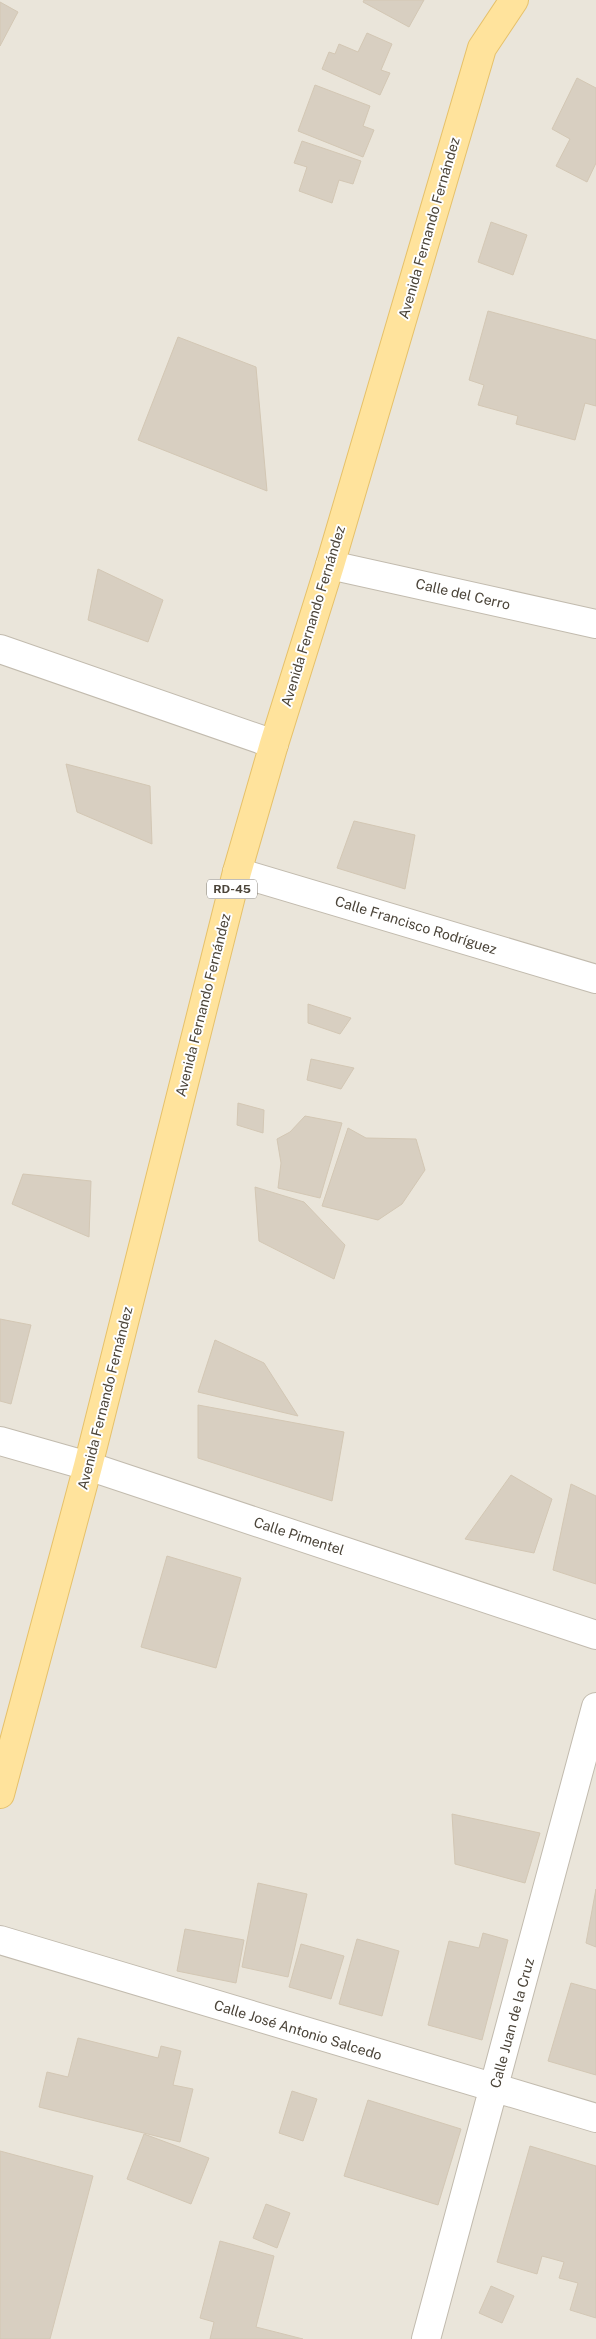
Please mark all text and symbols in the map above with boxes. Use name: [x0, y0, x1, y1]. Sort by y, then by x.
street label: Avenida Fernando Fernández: [395, 135, 463, 321]
street label: Avenida Fernando Fernández: [278, 523, 348, 708]
street label: Calle del Cerro: [414, 575, 512, 613]
road number: RD-45: [207, 880, 257, 899]
street label: Calle Francisco Rodríguez: [333, 893, 499, 957]
street label: Avenida Fernando Fernández: [172, 912, 234, 1098]
street label: Avenida Fernando Fernández: [74, 1305, 136, 1491]
street label: Calle Pimentel: [252, 1514, 346, 1558]
street label: Calle Juan de la Cruz: [487, 1956, 537, 2090]
street label: Calle José Antonio Salcedo: [212, 1997, 384, 2063]

